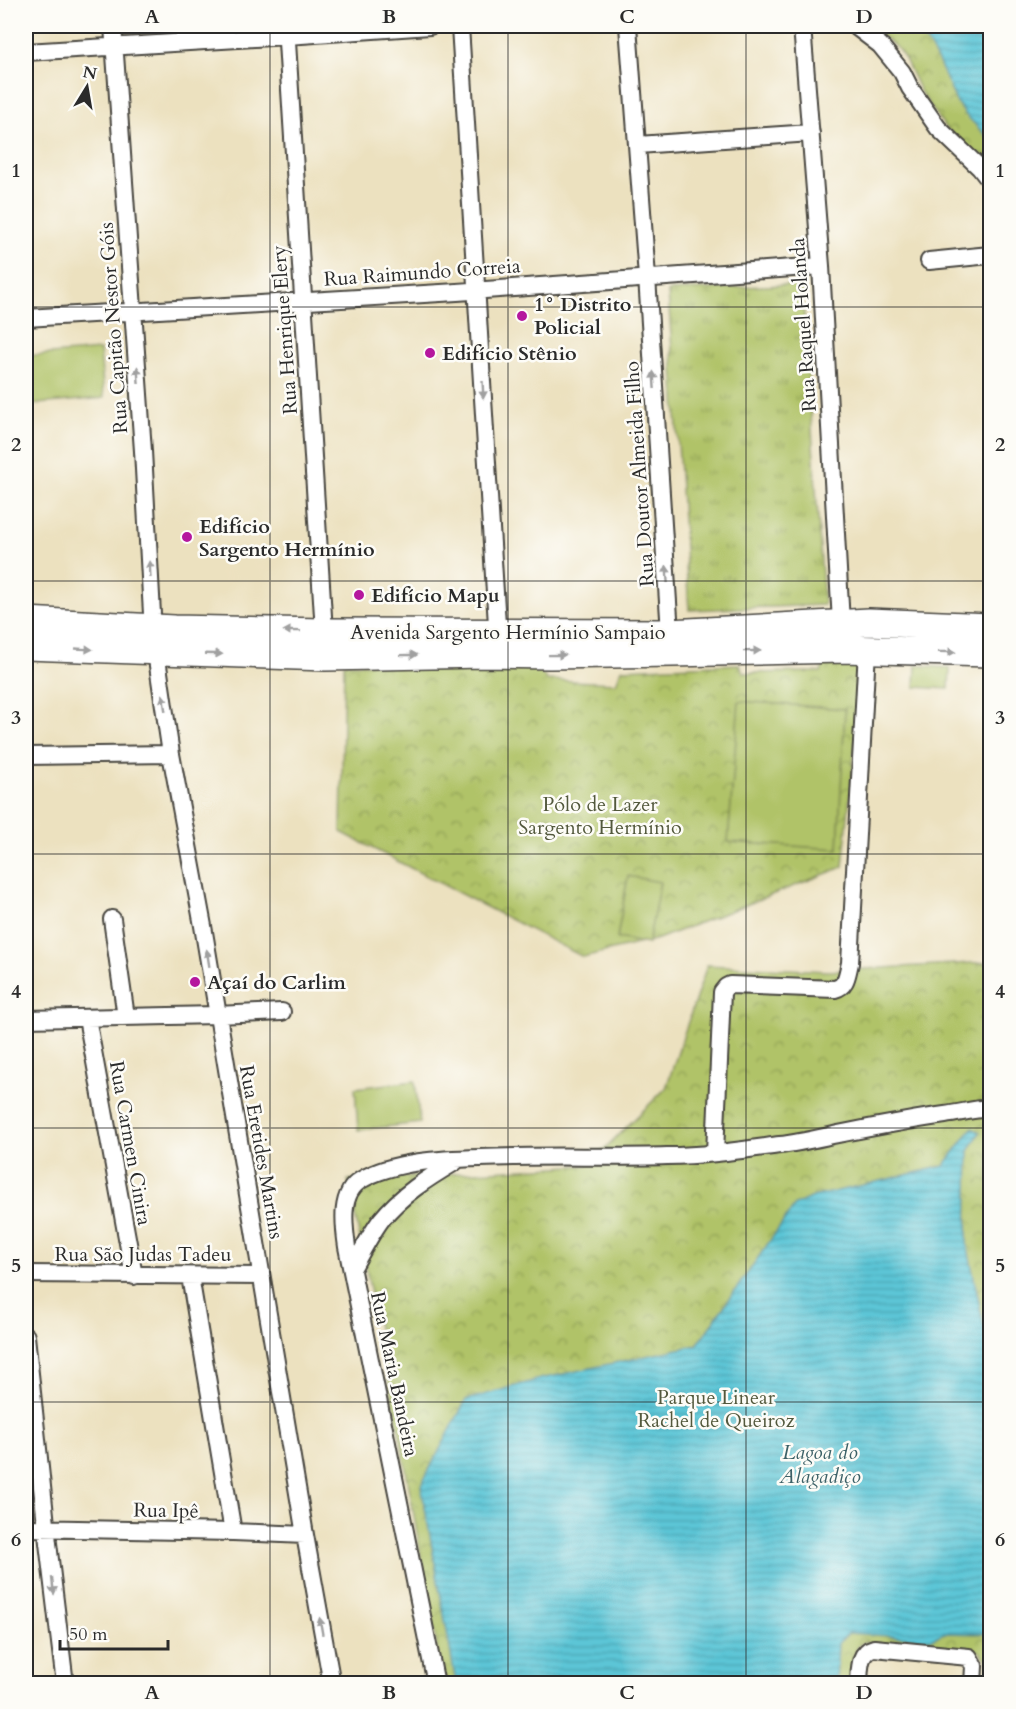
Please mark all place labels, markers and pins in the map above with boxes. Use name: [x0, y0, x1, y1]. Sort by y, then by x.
place label: 1° Distrito Policial: [534, 291, 631, 341]
marker: 1° Distrito Policial: [515, 309, 529, 323]
place label: Edifício Stênio: [442, 340, 577, 367]
marker: Edifício Stênio: [423, 346, 437, 360]
place label: Edifício Sargento Hermínio: [199, 513, 375, 563]
marker: Edifício Sargento Hermínio: [180, 530, 194, 544]
place label: Edifício Mapu: [371, 582, 500, 609]
marker: Edifício Mapu: [352, 588, 366, 602]
place label: Açaí do Carlim: [207, 969, 346, 996]
marker: Açaí do Carlim: [188, 975, 202, 989]

